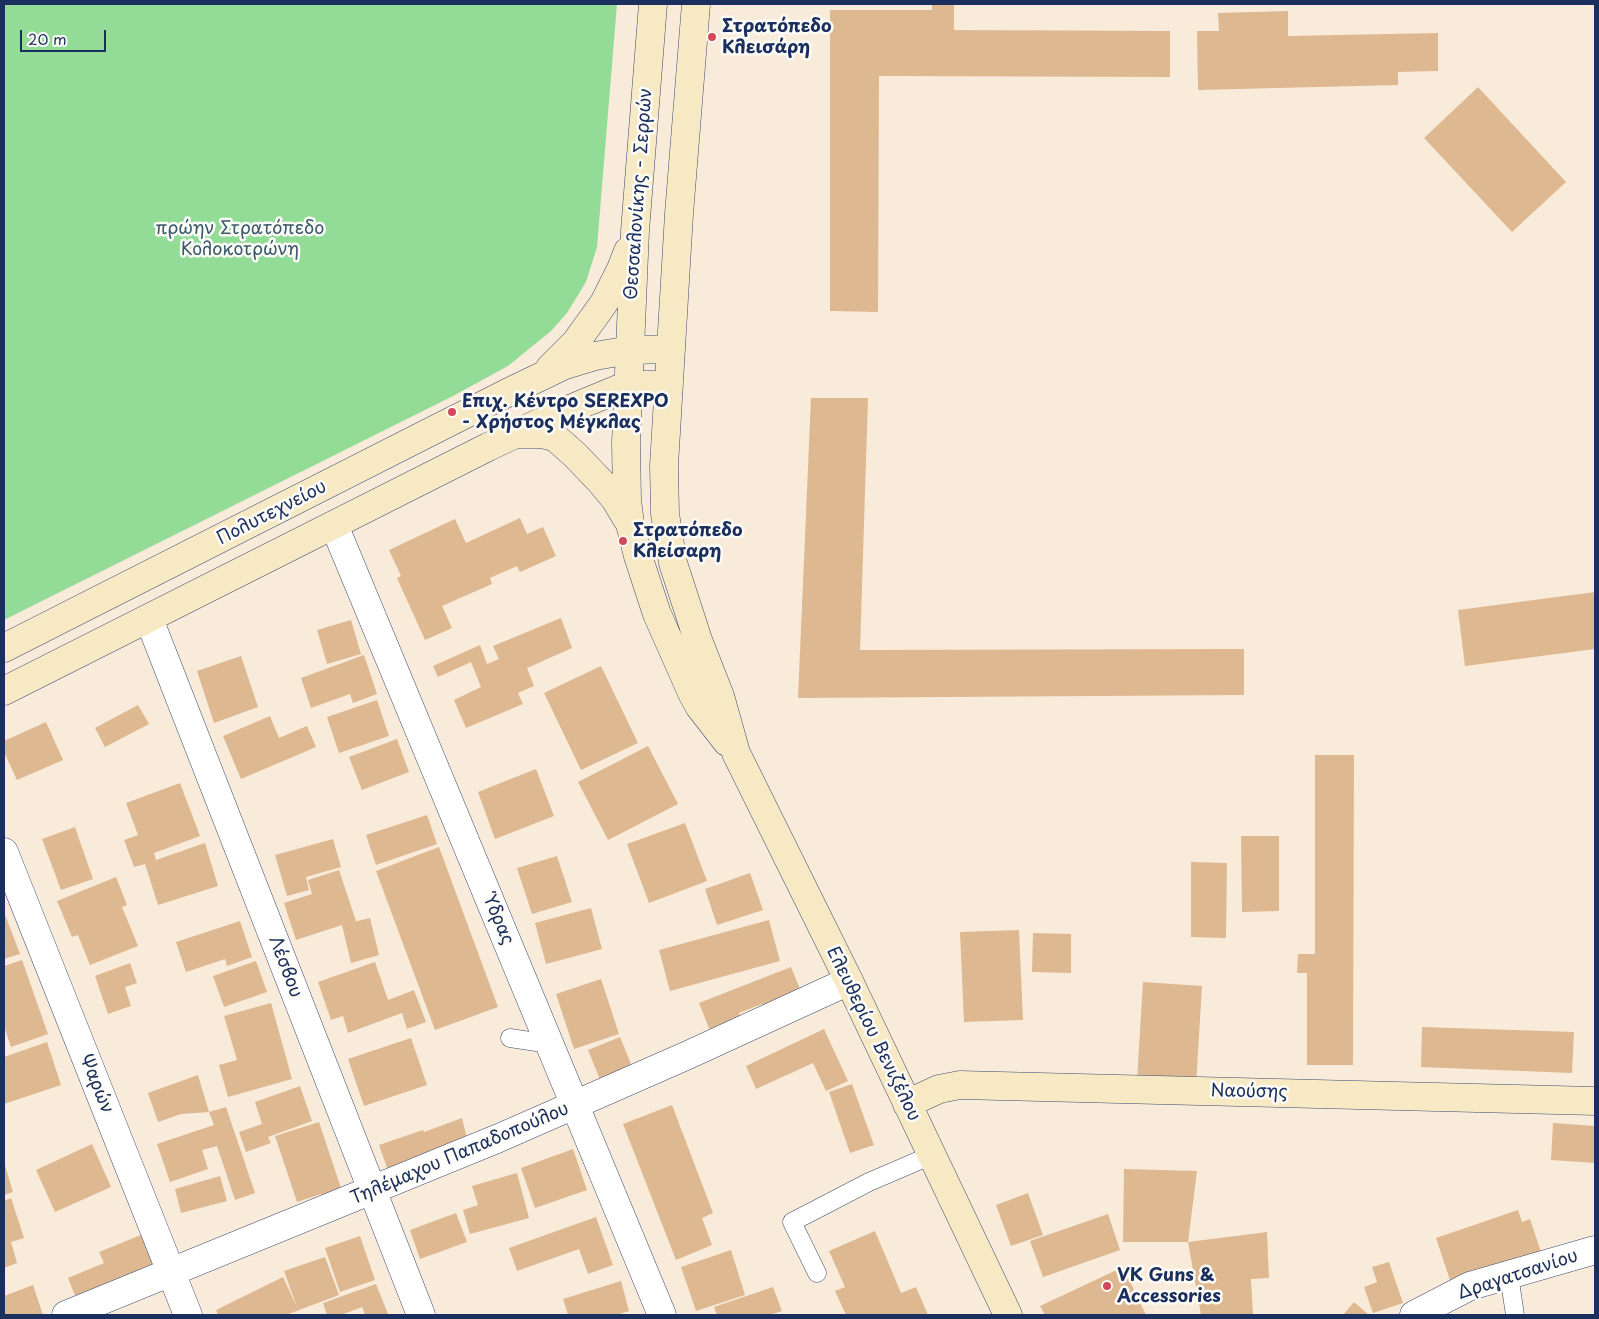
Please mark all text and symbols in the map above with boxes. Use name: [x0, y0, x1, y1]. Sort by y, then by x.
place label: Στρατόπεδο Κλεισάρη: [722, 16, 832, 58]
scale bar: [22, 20, 109, 52]
text: 20 m: [28, 27, 67, 50]
marker: Στρατόπεδο Κλεισάρη: [706, 31, 718, 43]
street label: Θεσσαλονίκης - Σερρών: [621, 87, 657, 301]
park label: πρώην Στρατόπεδο Κολοκοτρώνη: [156, 218, 324, 260]
place label: Επιχ. Κέντρο SEREXPO - Χρήστος Μέγκλας: [462, 391, 669, 434]
marker: Επιχ. Κέντρο SEREXPO - Χρήστος Μέγκλας: [446, 406, 458, 418]
street label: Πολυτεχνείου: [214, 476, 330, 550]
place label: Στρατόπεδο Κλείσαρη: [633, 520, 743, 562]
marker: Στρατόπεδο Κλείσαρη: [617, 535, 629, 547]
street label: Ύδρας: [478, 892, 518, 948]
street label: Λέσβου: [263, 933, 307, 1001]
street label: Ελευθερίου Βενιζέλου: [821, 943, 925, 1125]
street label: Ψαρών: [74, 1051, 118, 1117]
street label: Ναούσης: [1210, 1081, 1288, 1103]
street label: Τηλέμαχου Παπαδοπούλου: [348, 1098, 572, 1210]
street label: Δραγατσανίου: [1455, 1245, 1581, 1305]
place label: VK Guns & Accessories: [1117, 1265, 1221, 1308]
marker: VK Guns & Accessories: [1101, 1280, 1113, 1292]

